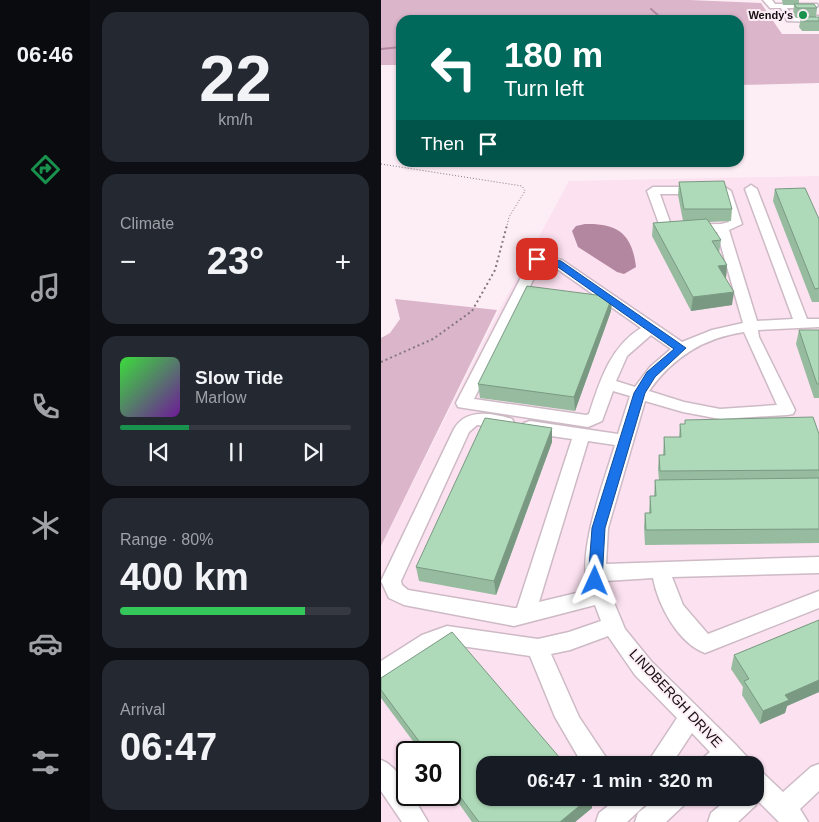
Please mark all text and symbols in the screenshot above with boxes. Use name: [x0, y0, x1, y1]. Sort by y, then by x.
place label: Wendy's: [748, 9, 793, 21]
marker: Wendy's: [797, 9, 809, 21]
icon: left: [421, 35, 486, 100]
text: 180 m: [504, 35, 603, 74]
text: 06:46: [17, 42, 73, 67]
text: 22: [199, 42, 272, 115]
text: Turn left: [504, 76, 584, 101]
text: km/h: [218, 111, 253, 128]
icon: arrive: [474, 130, 502, 158]
text: Then: [421, 133, 464, 154]
icon: directions: [28, 152, 63, 187]
text: Climate: [120, 215, 174, 232]
pin: [516, 238, 558, 280]
text: 23°: [207, 240, 264, 282]
icon: arrive: [523, 245, 551, 273]
text: −: [120, 246, 136, 277]
text: +: [335, 246, 351, 277]
icon: music: [28, 270, 63, 305]
text: Slow Tide: [195, 367, 283, 388]
icon: phone: [28, 389, 63, 424]
text: Marlow: [195, 389, 247, 406]
icon: previous: [145, 438, 173, 466]
icon: pause: [222, 438, 250, 466]
icon: next: [299, 438, 327, 466]
icon: climate: [28, 508, 63, 543]
text: Range · 80%: [120, 531, 213, 548]
position arrow: [568, 554, 620, 606]
text: 400 km: [120, 556, 249, 598]
icon: car: [28, 626, 63, 661]
street label: LINDBERGH DRIVE: [626, 646, 726, 750]
text: Arrival: [120, 701, 165, 718]
text: 06:47: [120, 726, 217, 768]
speed limit sign: 30: [396, 741, 461, 806]
icon: filters: [28, 745, 63, 780]
text: 06:47 · 1 min · 320 m: [527, 770, 713, 791]

